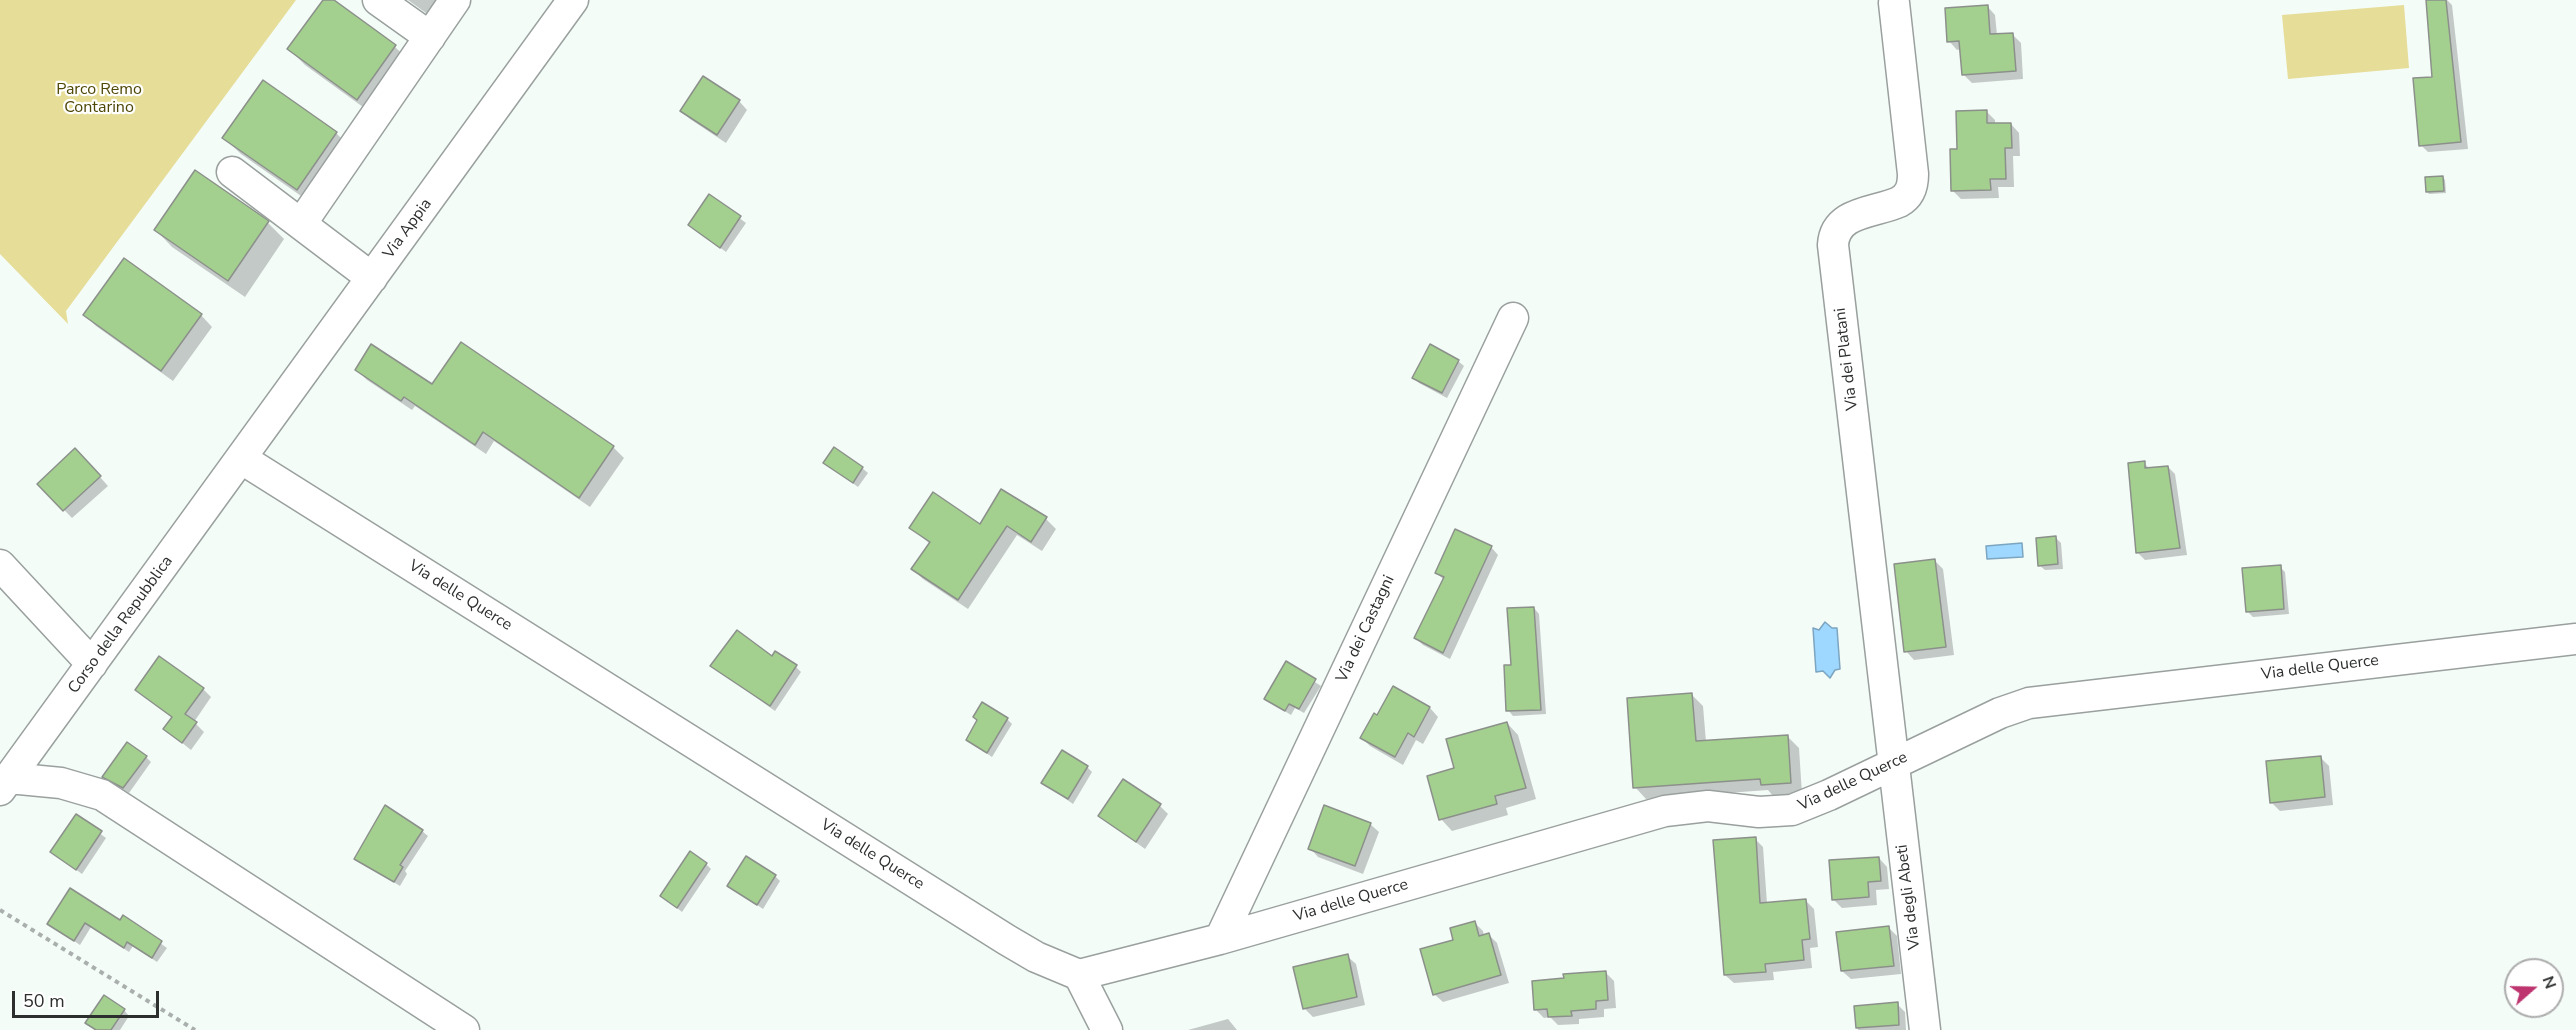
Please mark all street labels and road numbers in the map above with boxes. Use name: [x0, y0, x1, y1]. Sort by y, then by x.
street label: Via Appia: [380, 195, 436, 263]
street label: Via dei Platani: [1831, 307, 1863, 411]
street label: Corso della Repubblica: [65, 552, 177, 698]
street label: Via delle Querce: [405, 557, 515, 635]
street label: Via dei Castagni: [1333, 572, 1399, 686]
street label: Via delle Querce: [2260, 651, 2380, 685]
street label: Via delle Querce: [1795, 748, 1911, 816]
street label: Via delle Querce: [817, 816, 927, 894]
street label: Via degli Abeti: [1893, 843, 1925, 951]
street label: Via delle Querce: [1291, 875, 1411, 927]

